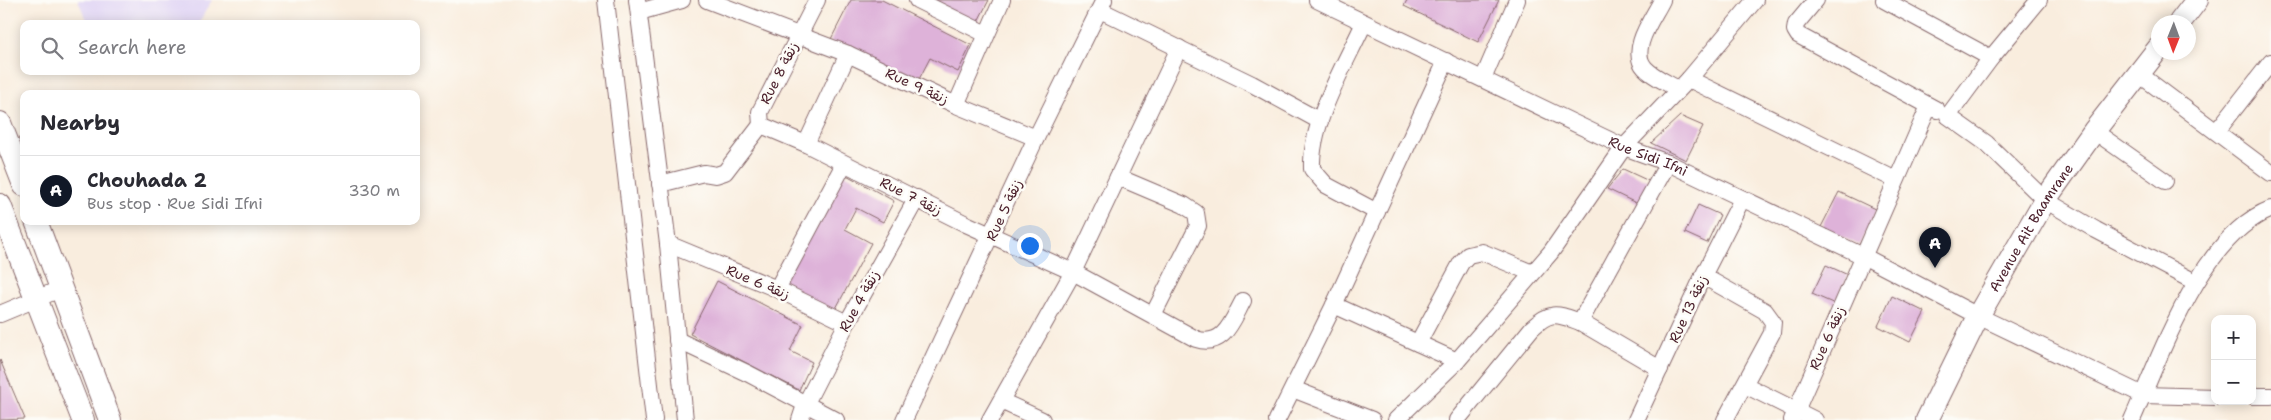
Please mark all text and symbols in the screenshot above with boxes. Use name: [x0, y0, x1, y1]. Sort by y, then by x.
north arrow: [2151, 15, 2196, 60]
search box: [20, 20, 420, 75]
icon: search: [38, 34, 66, 62]
text: Search here: [78, 35, 187, 60]
street label: Rue 8 زنقة: [756, 39, 802, 107]
street label: Rue 9 زنقة: [883, 64, 951, 108]
text: Nearby: [40, 109, 120, 137]
street label: Rue Sidi Ifni: [1605, 132, 1691, 180]
street label: Avenue Ait Baamrane: [1985, 160, 2077, 295]
text: Chouhada 2: [87, 168, 207, 193]
street label: Rue 7 زنقة: [877, 173, 945, 219]
street label: Rue 5 زنقة: [982, 176, 1026, 244]
text: A: [50, 180, 62, 201]
text: 330 m: [348, 180, 400, 201]
text: Bus stop · Rue Sidi Ifni: [87, 193, 263, 214]
pin: A: [1919, 227, 1951, 268]
your location: [1017, 233, 1043, 259]
street label: Rue 6 زنقة: [723, 261, 793, 303]
street label: Rue 4 زنقة: [835, 267, 883, 335]
street label: Rue 13 زنقة: [1664, 272, 1712, 346]
street label: Rue 6 زنقة: [1805, 303, 1849, 373]
map controls: [2211, 315, 2256, 405]
button: +: [2211, 315, 2256, 360]
button: −: [2211, 360, 2256, 405]

